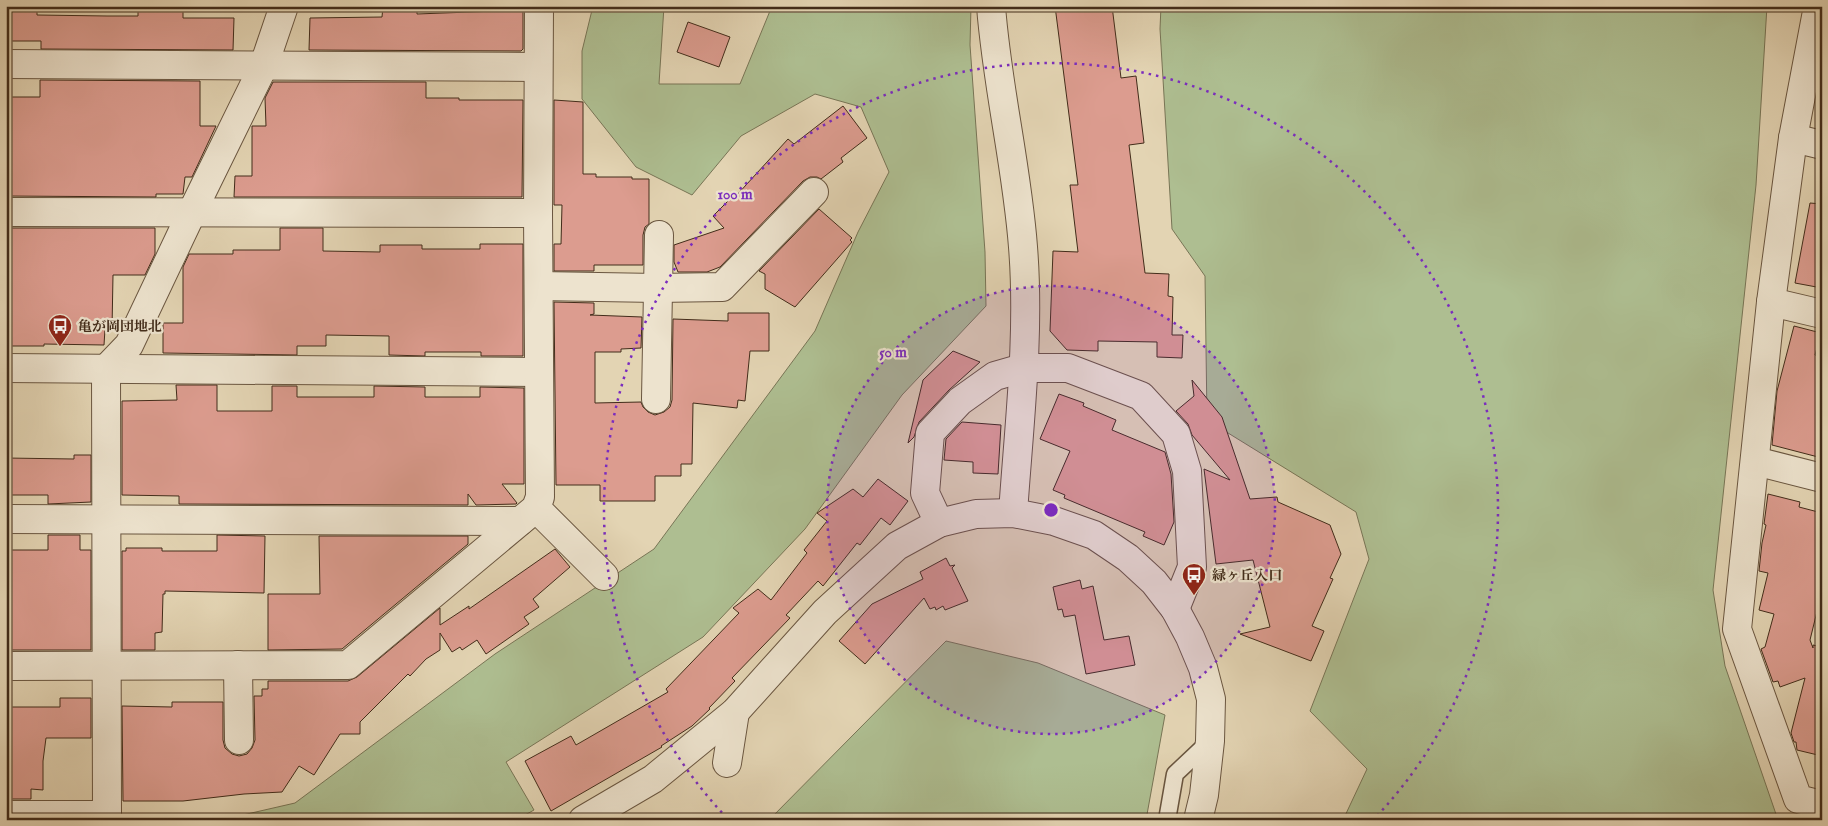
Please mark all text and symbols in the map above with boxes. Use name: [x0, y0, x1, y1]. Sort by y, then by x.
text: 100 m: [717, 185, 753, 204]
bus stop icon: 亀が岡団地北: [47, 313, 73, 347]
place label: 亀が岡団地北: [78, 318, 162, 336]
text: 50 m: [879, 343, 907, 362]
centre of rings: [1042, 501, 1060, 519]
bus stop icon: 緑ヶ丘入口: [1181, 562, 1207, 596]
place label: 緑ヶ丘入口: [1212, 567, 1282, 585]

